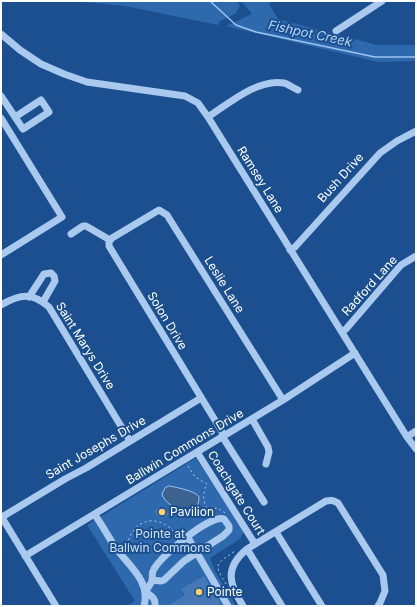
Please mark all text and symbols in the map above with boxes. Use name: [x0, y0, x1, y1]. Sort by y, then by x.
water label: Fishpot Creek: [267, 17, 353, 51]
street label: Ramsey Lane: [234, 144, 286, 216]
street label: Bush Drive: [315, 150, 367, 206]
street label: Radford Lane: [339, 253, 401, 319]
street label: Leslie Lane: [201, 254, 247, 316]
street label: Solon Drive: [144, 289, 190, 353]
street label: Saint Marys Drive: [52, 300, 118, 392]
street label: Ballwin Commons Drive: [124, 406, 246, 488]
street label: Saint Josephs Drive: [43, 414, 149, 482]
street label: Coachgate Court: [204, 448, 268, 538]
place label: Pavilion: [170, 505, 214, 519]
marker: Pavilion: [157, 507, 167, 517]
park label: Pointe at Ballwin Commons: [109, 527, 211, 555]
place label: Pointe: [207, 585, 243, 599]
marker: Pointe: [194, 587, 204, 597]

